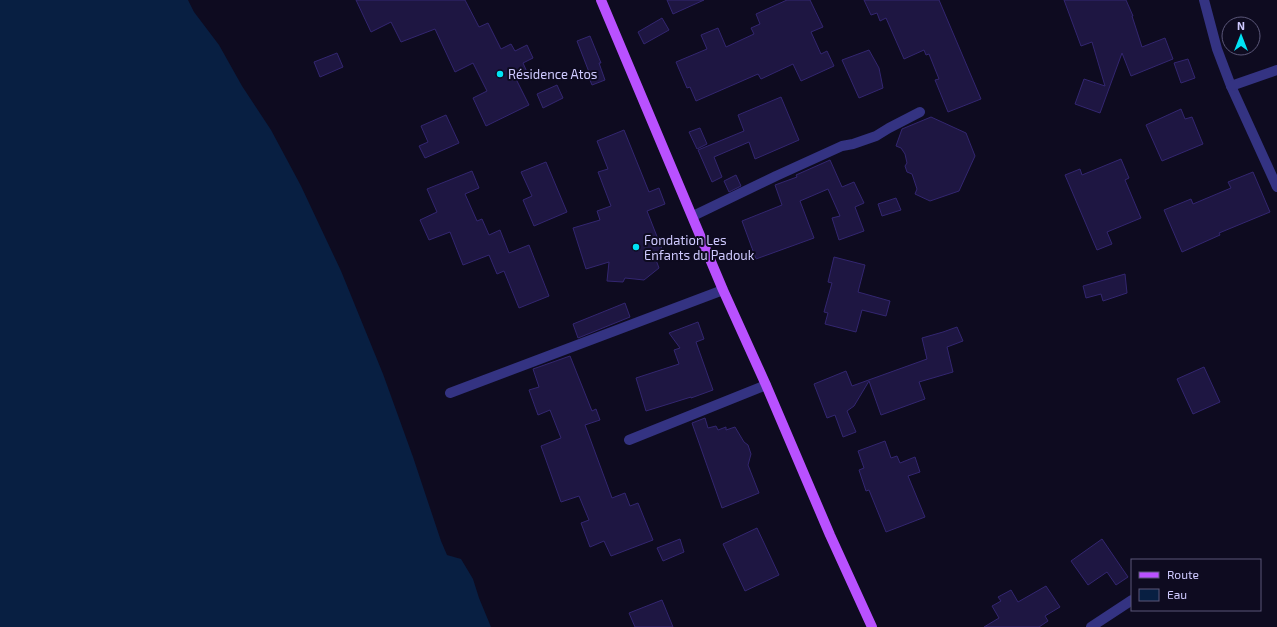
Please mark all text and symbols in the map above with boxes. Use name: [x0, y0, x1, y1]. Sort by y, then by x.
north arrow: [1221, 16, 1261, 56]
text: N: [1237, 19, 1245, 32]
place label: Résidence Atos: [508, 66, 597, 82]
marker: Résidence Atos: [495, 69, 505, 79]
place label: Fondation Les Enfants du Padouk: [644, 232, 755, 263]
marker: Fondation Les Enfants du Padouk: [631, 242, 641, 252]
legend: [1131, 559, 1261, 611]
text: Route: [1167, 567, 1199, 581]
text: Eau: [1167, 587, 1187, 601]

